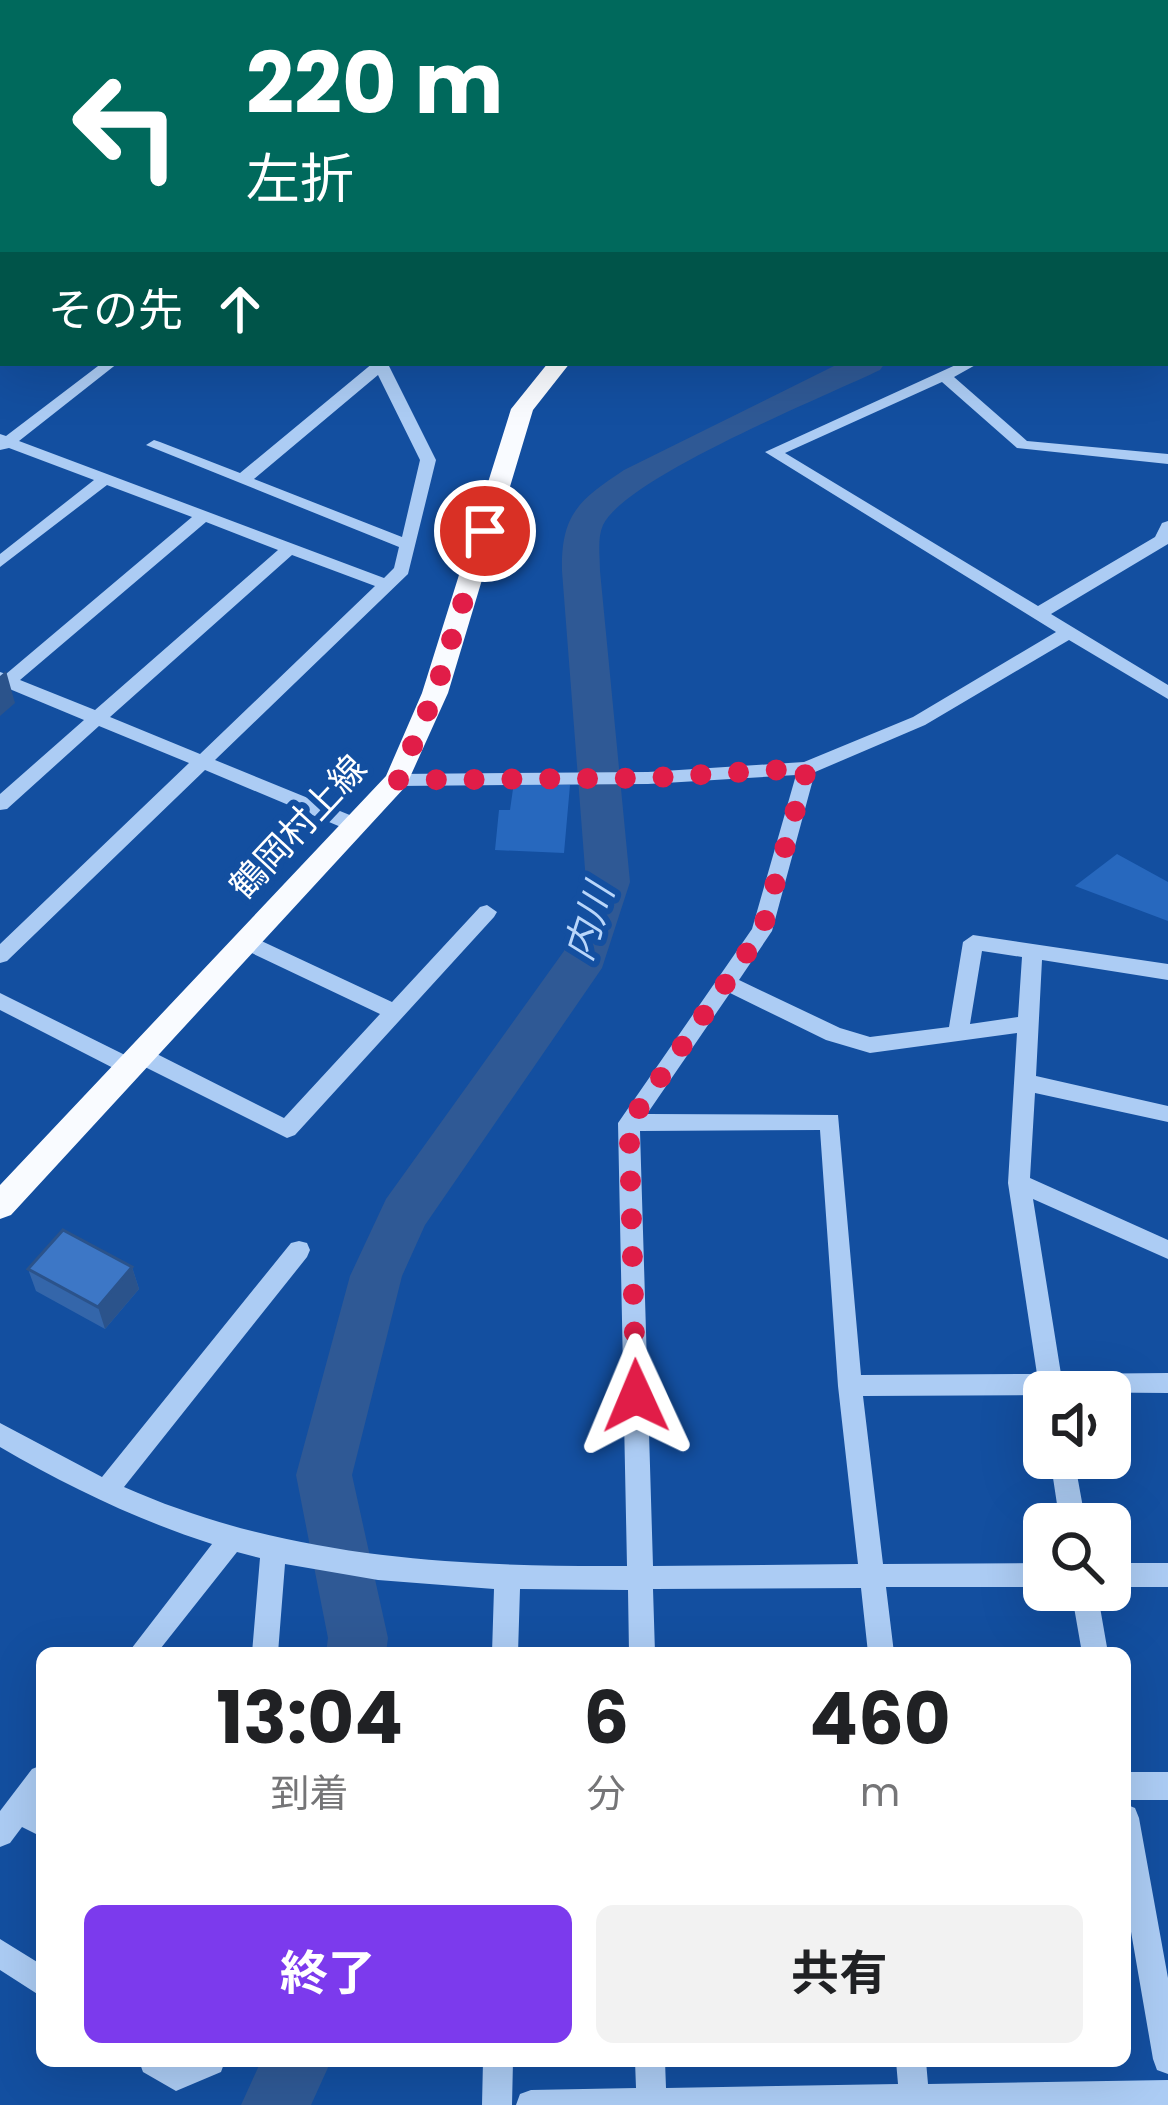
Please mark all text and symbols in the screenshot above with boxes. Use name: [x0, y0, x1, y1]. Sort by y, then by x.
text: 220 m: [246, 25, 503, 142]
icon: left: [48, 48, 204, 204]
text: 左折: [246, 141, 354, 217]
icon: ahead: [207, 276, 273, 342]
text: その先: [48, 279, 183, 342]
pin: [434, 480, 536, 582]
icon: arrive: [452, 498, 518, 564]
street label: 鶴岡村上線: [218, 744, 378, 910]
water label: 内川: [551, 873, 628, 968]
position arrow: [573, 1333, 699, 1459]
map controls: [1023, 1371, 1131, 1611]
button: sound: [1023, 1371, 1131, 1479]
button: search: [1023, 1503, 1131, 1611]
text: 13:04: [216, 1667, 403, 1768]
text: 6: [583, 1667, 629, 1768]
text: 460: [809, 1668, 951, 1769]
text: m: [860, 1765, 900, 1820]
text: 到着: [271, 1766, 349, 1821]
text: 分: [587, 1766, 626, 1821]
button: 終了: [84, 1905, 572, 2043]
button: 共有: [596, 1905, 1083, 2043]

